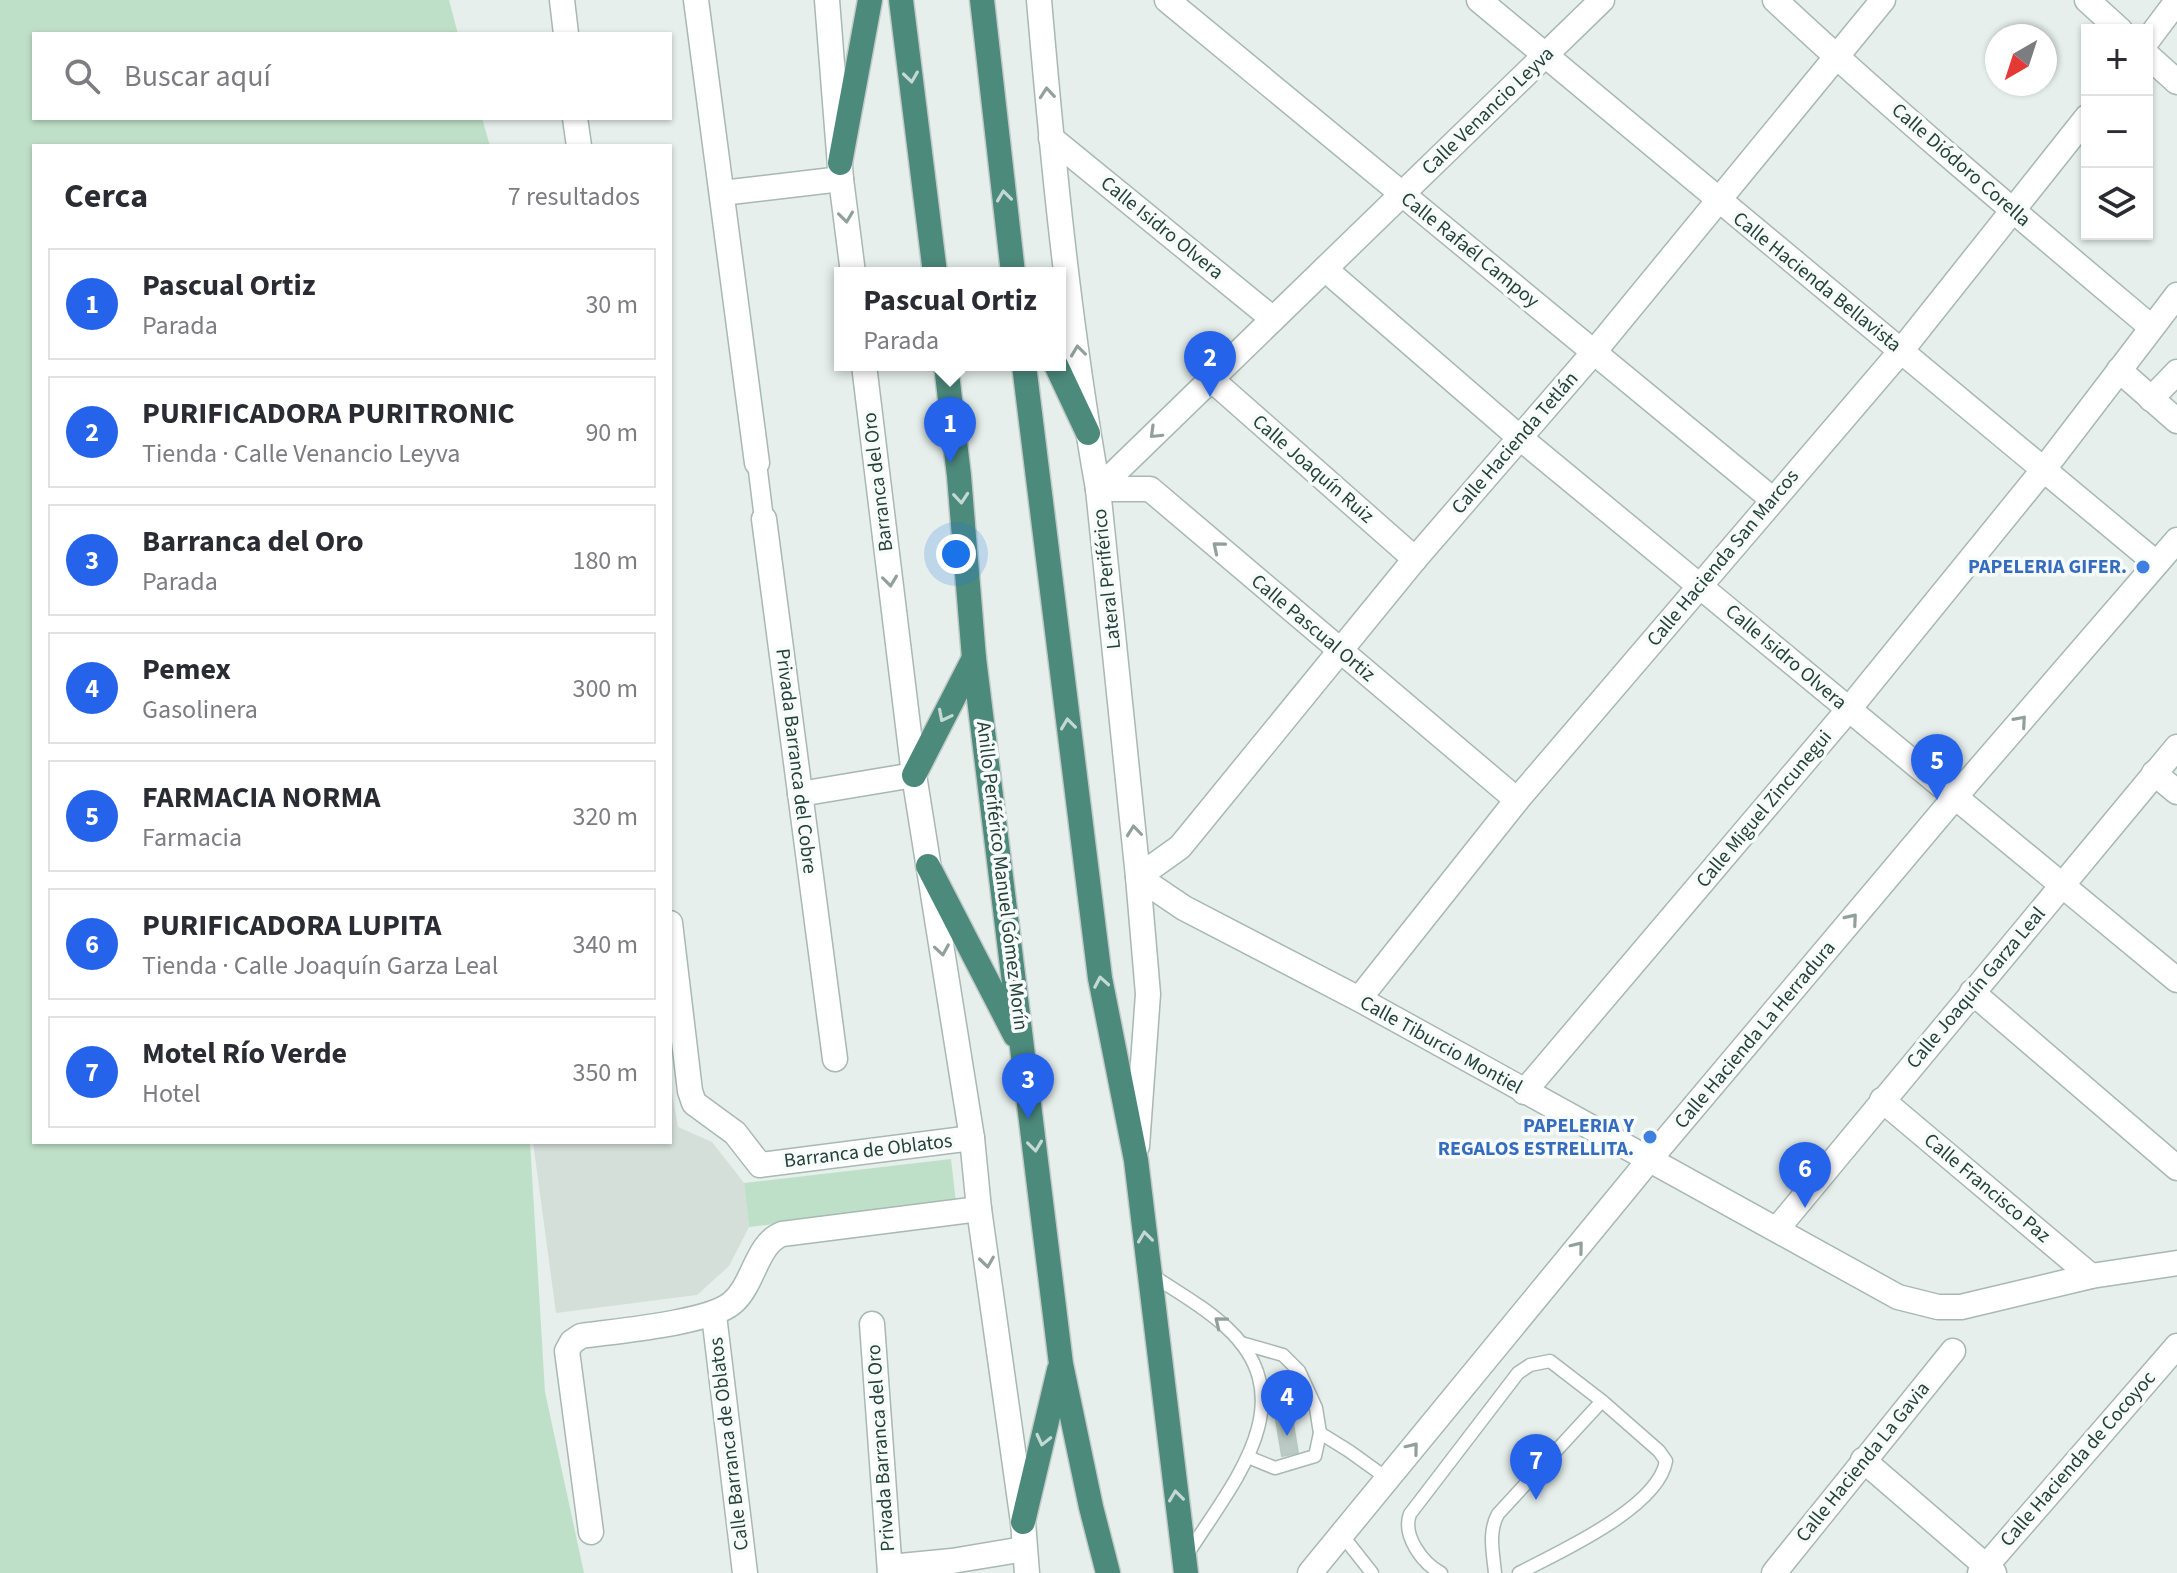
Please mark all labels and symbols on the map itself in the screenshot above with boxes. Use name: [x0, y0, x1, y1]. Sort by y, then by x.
north arrow: [1985, 24, 2057, 96]
street label: Calle Venancio Leyva: [1416, 40, 1560, 182]
one-way arrow: [902, 70, 919, 84]
one-way arrow: [1039, 86, 1056, 99]
street label: Calle Diódoro Corella: [1885, 97, 2037, 233]
street label: Calle Isidro Olvera: [1095, 170, 1229, 286]
street label: Calle Rafaél Campoy: [1395, 185, 1546, 315]
one-way arrow: [996, 189, 1013, 202]
street label: Calle Hacienda Bellavista: [1727, 205, 1907, 359]
one-way arrow: [837, 210, 854, 224]
pin: 2: [1184, 331, 1236, 397]
one-way arrow: [1069, 344, 1086, 357]
street label: Calle Hacienda Tetlán: [1445, 366, 1585, 520]
pin: 1: [924, 397, 976, 463]
street label: Calle Joaquín Ruiz: [1246, 408, 1380, 530]
street label: Barranca del Oro: [856, 411, 900, 553]
one-way arrow: [1150, 424, 1164, 438]
street label: Calle Hacienda San Marcos: [1640, 463, 1806, 653]
one-way arrow: [952, 492, 969, 505]
street label: Lateral Periférico: [1086, 507, 1128, 651]
your location: [936, 534, 976, 574]
one-way arrow: [1212, 542, 1227, 557]
place label: PAPELERIA GIFER.: [1968, 553, 2127, 581]
marker: PAPELERIA GIFER.: [2134, 558, 2152, 576]
street label: Calle Pascual Ortiz: [1245, 568, 1381, 688]
one-way arrow: [881, 575, 898, 588]
street label: Calle Isidro Olvera: [1719, 598, 1853, 716]
street label: Privada Barranca del Cobre: [768, 647, 824, 875]
one-way arrow: [938, 708, 954, 723]
one-way arrow: [2011, 715, 2026, 730]
one-way arrow: [1060, 717, 1077, 730]
street label: Anillo Periférico Manuel Gómez Morín: [969, 720, 1035, 1032]
street label: Calle Miguel Zincunegui: [1690, 724, 1838, 894]
pin: 5: [1911, 734, 1963, 800]
one-way arrow: [1125, 824, 1142, 837]
street label: Calle Joaquín Garza Leal: [1900, 901, 2052, 1075]
one-way arrow: [1842, 914, 1857, 928]
street label: Calle Hacienda La Herradura: [1668, 935, 1842, 1135]
one-way arrow: [932, 943, 949, 957]
one-way arrow: [1093, 975, 1110, 988]
street label: Calle Tiburcio Montiel: [1355, 989, 1527, 1101]
pin: 3: [1002, 1053, 1054, 1119]
place label: PAPELERIA Y REGALOS ESTRELLITA.: [1438, 1112, 1634, 1163]
street label: Barranca de Oblatos: [782, 1127, 954, 1175]
street label: Calle Francisco Paz: [1918, 1127, 2056, 1249]
marker: PAPELERIA Y REGALOS ESTRELLITA.: [1641, 1128, 1659, 1146]
one-way arrow: [1026, 1140, 1043, 1153]
pin: 6: [1779, 1142, 1831, 1208]
one-way arrow: [1137, 1231, 1154, 1244]
one-way arrow: [1568, 1242, 1583, 1256]
one-way arrow: [978, 1256, 995, 1269]
one-way arrow: [1214, 1318, 1229, 1332]
street label: Calle Barranca de Oblatos: [702, 1336, 756, 1552]
street label: Privada Barranca del Oro: [860, 1343, 902, 1553]
street label: Calle Hacienda de Cocoyoc: [1994, 1365, 2162, 1553]
pin: 4: [1261, 1370, 1313, 1436]
street label: Calle Hacienda La Gavia: [1789, 1376, 1937, 1548]
one-way arrow: [1035, 1433, 1052, 1446]
pin: 7: [1510, 1434, 1562, 1500]
one-way arrow: [1403, 1443, 1418, 1458]
one-way arrow: [1167, 1489, 1184, 1502]

